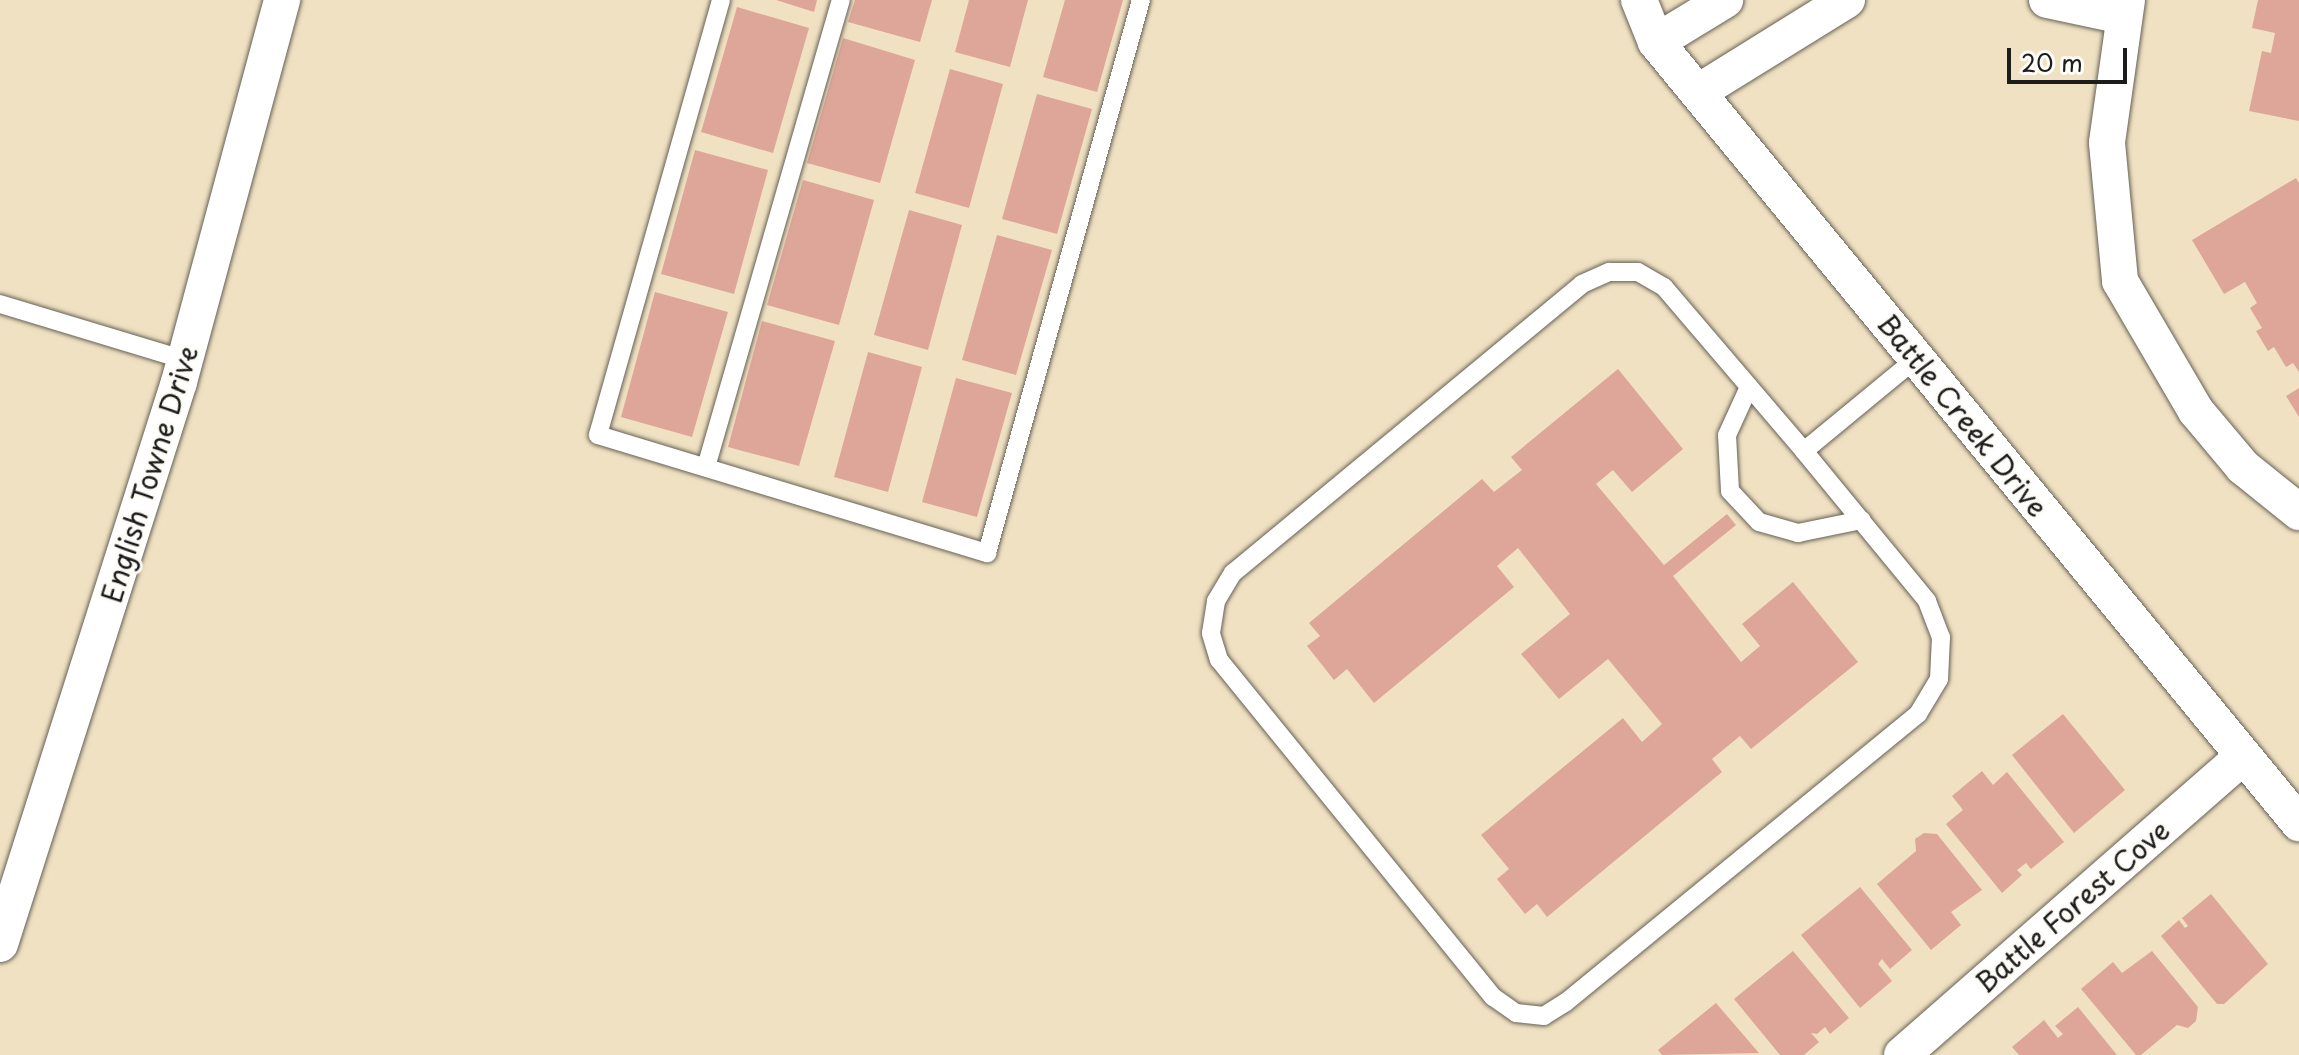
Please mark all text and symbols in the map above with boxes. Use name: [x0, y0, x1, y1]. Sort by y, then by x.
scale bar: [2011, 32, 2131, 82]
text: 20 m: [2021, 44, 2083, 80]
street label: Battle Creek Drive: [1870, 306, 2056, 524]
street label: English Towne Drive: [94, 341, 204, 607]
street label: Battle Forest Cove: [1967, 812, 2177, 1000]

